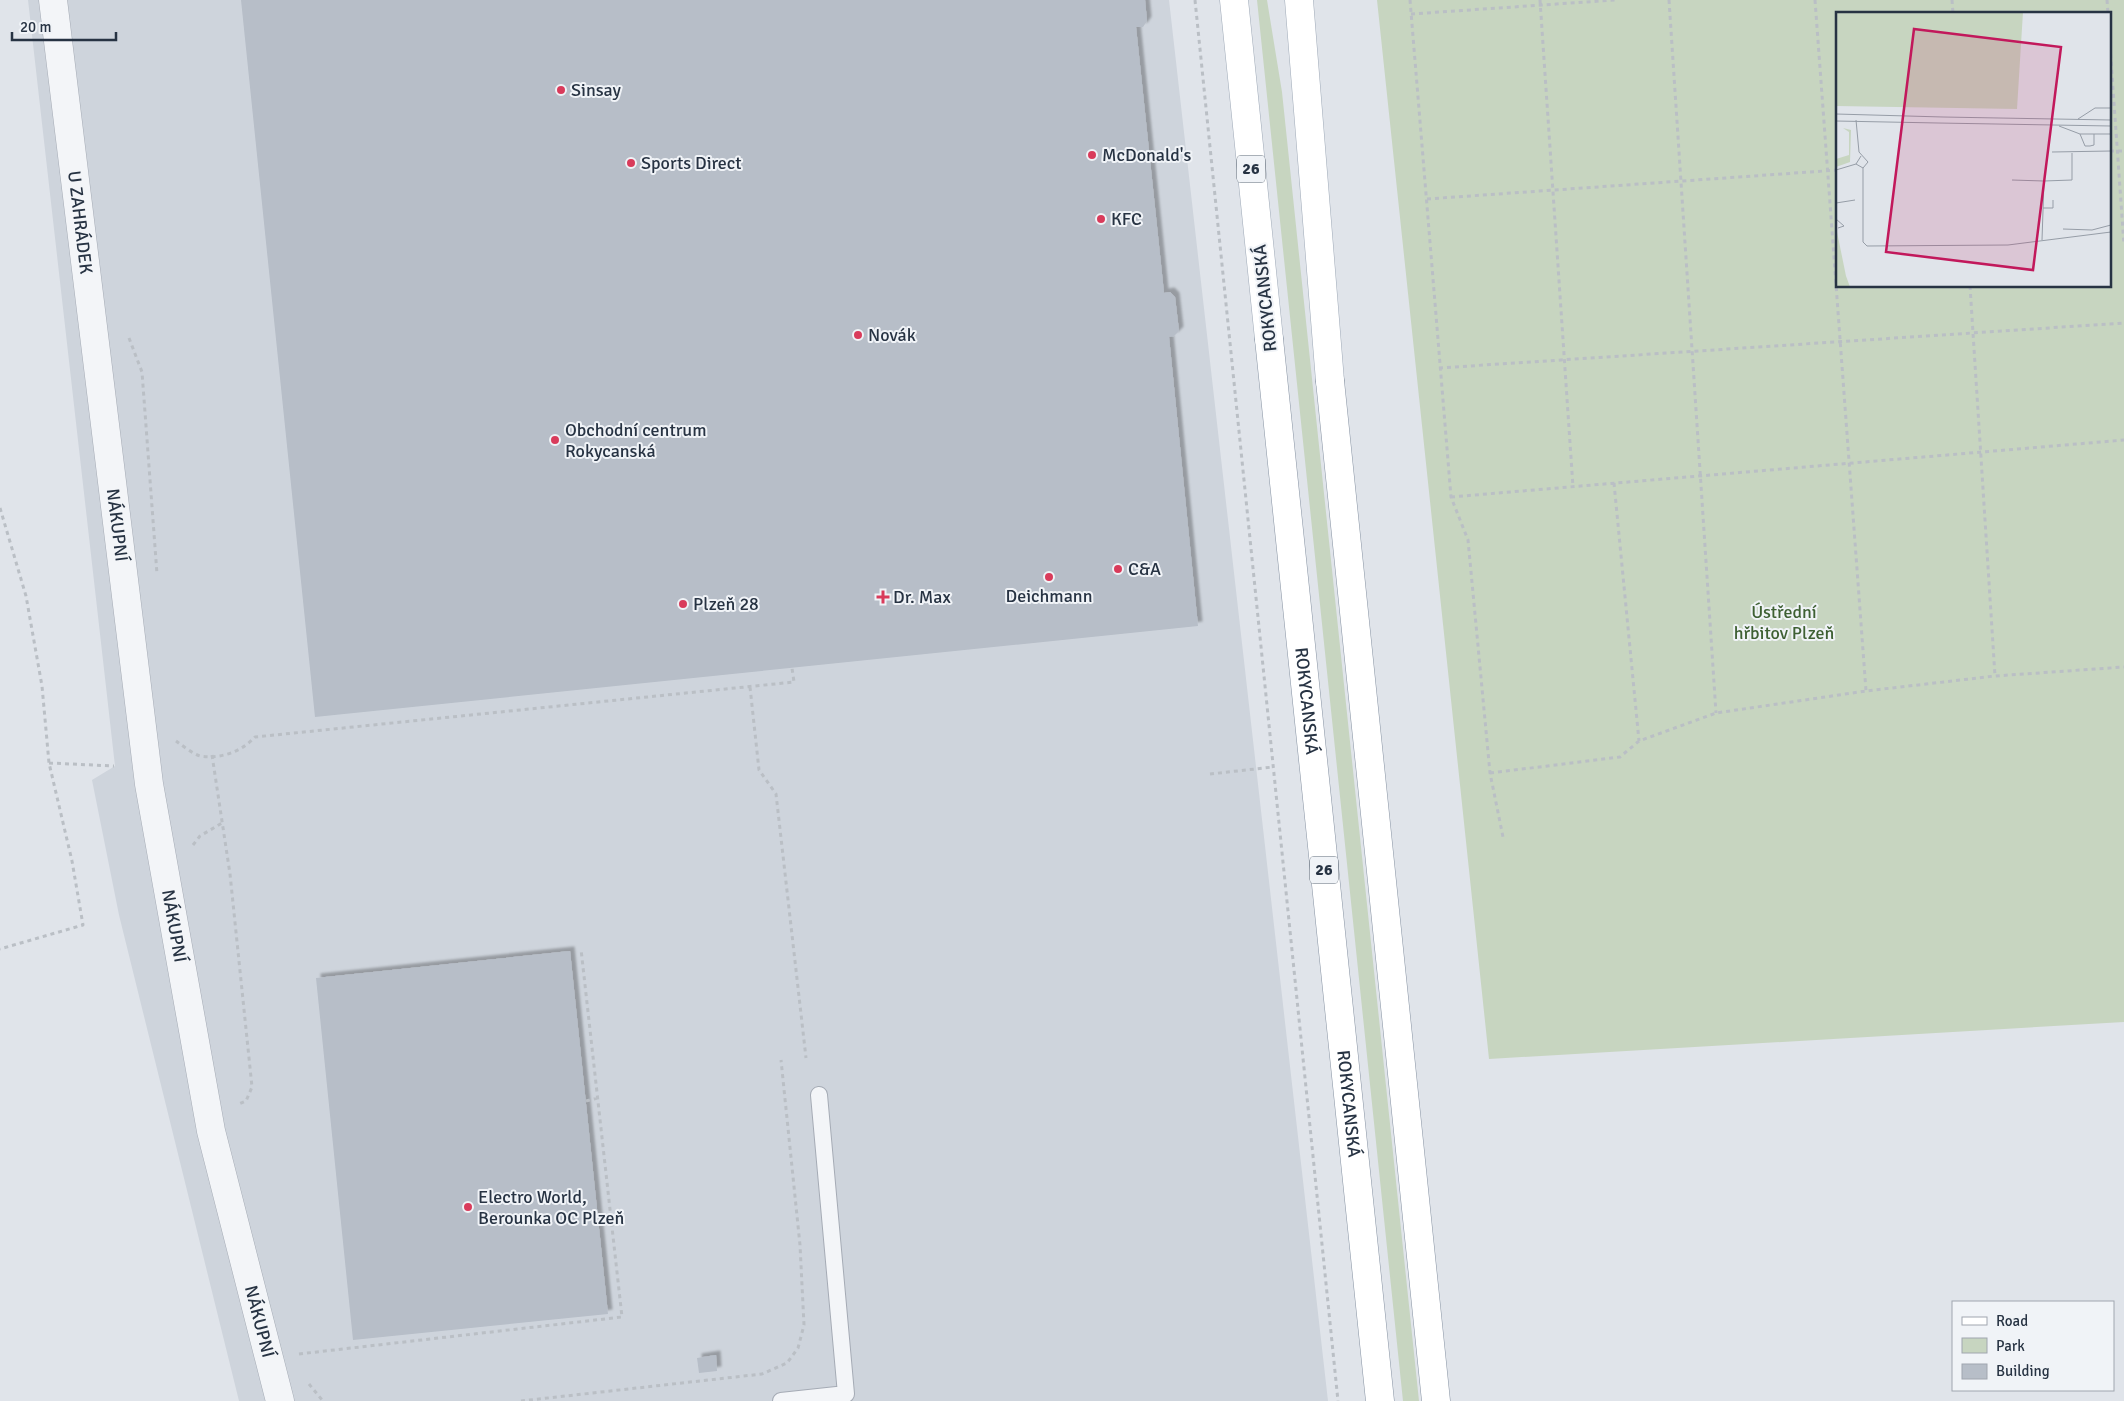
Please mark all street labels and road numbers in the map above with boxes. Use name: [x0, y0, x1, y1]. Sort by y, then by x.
road number: 26: [1237, 156, 1265, 182]
street label: U ZAHRÁDEK: [63, 170, 97, 275]
street label: ROKYCANSKÁ: [1248, 243, 1282, 353]
street label: NÁKUPNÍ: [102, 487, 133, 564]
street label: ROKYCANSKÁ: [1290, 646, 1323, 756]
road number: 26: [1310, 856, 1338, 884]
street label: NÁKUPNÍ: [157, 888, 192, 965]
street label: ROKYCANSKÁ: [1332, 1049, 1365, 1159]
street label: NÁKUPNÍ: [240, 1283, 280, 1361]

